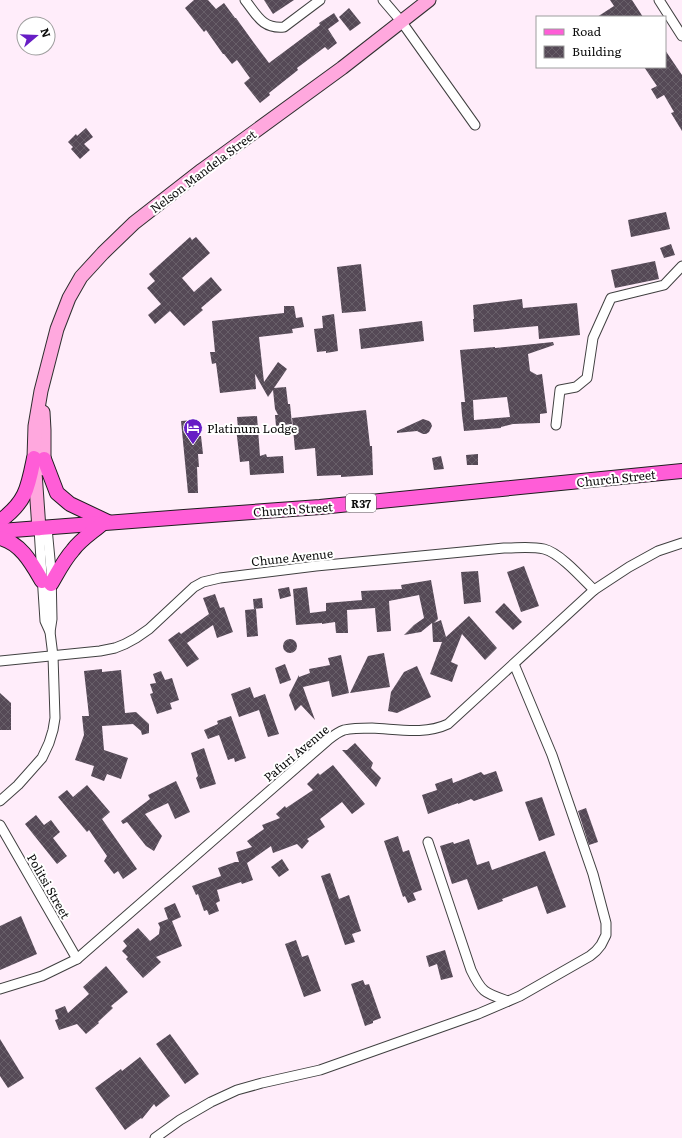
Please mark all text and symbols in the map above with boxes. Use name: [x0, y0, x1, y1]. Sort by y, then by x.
north arrow: [16, 16, 56, 56]
legend: [536, 16, 666, 68]
text: Road: [572, 22, 602, 40]
text: N: [37, 25, 55, 39]
text: Building: [572, 42, 622, 60]
street label: Nelson Mandela Street: [146, 125, 260, 217]
hotel icon: Platinum Lodge: [182, 417, 204, 445]
place label: Platinum Lodge: [207, 419, 297, 437]
street label: Church Street: [575, 465, 657, 491]
road number: R37: [346, 494, 376, 512]
street label: Church Street: [253, 497, 334, 521]
street label: Chune Avenue: [250, 544, 334, 570]
street label: Pafuri Avenue: [260, 720, 332, 786]
street label: Politsi Street: [23, 850, 75, 922]

